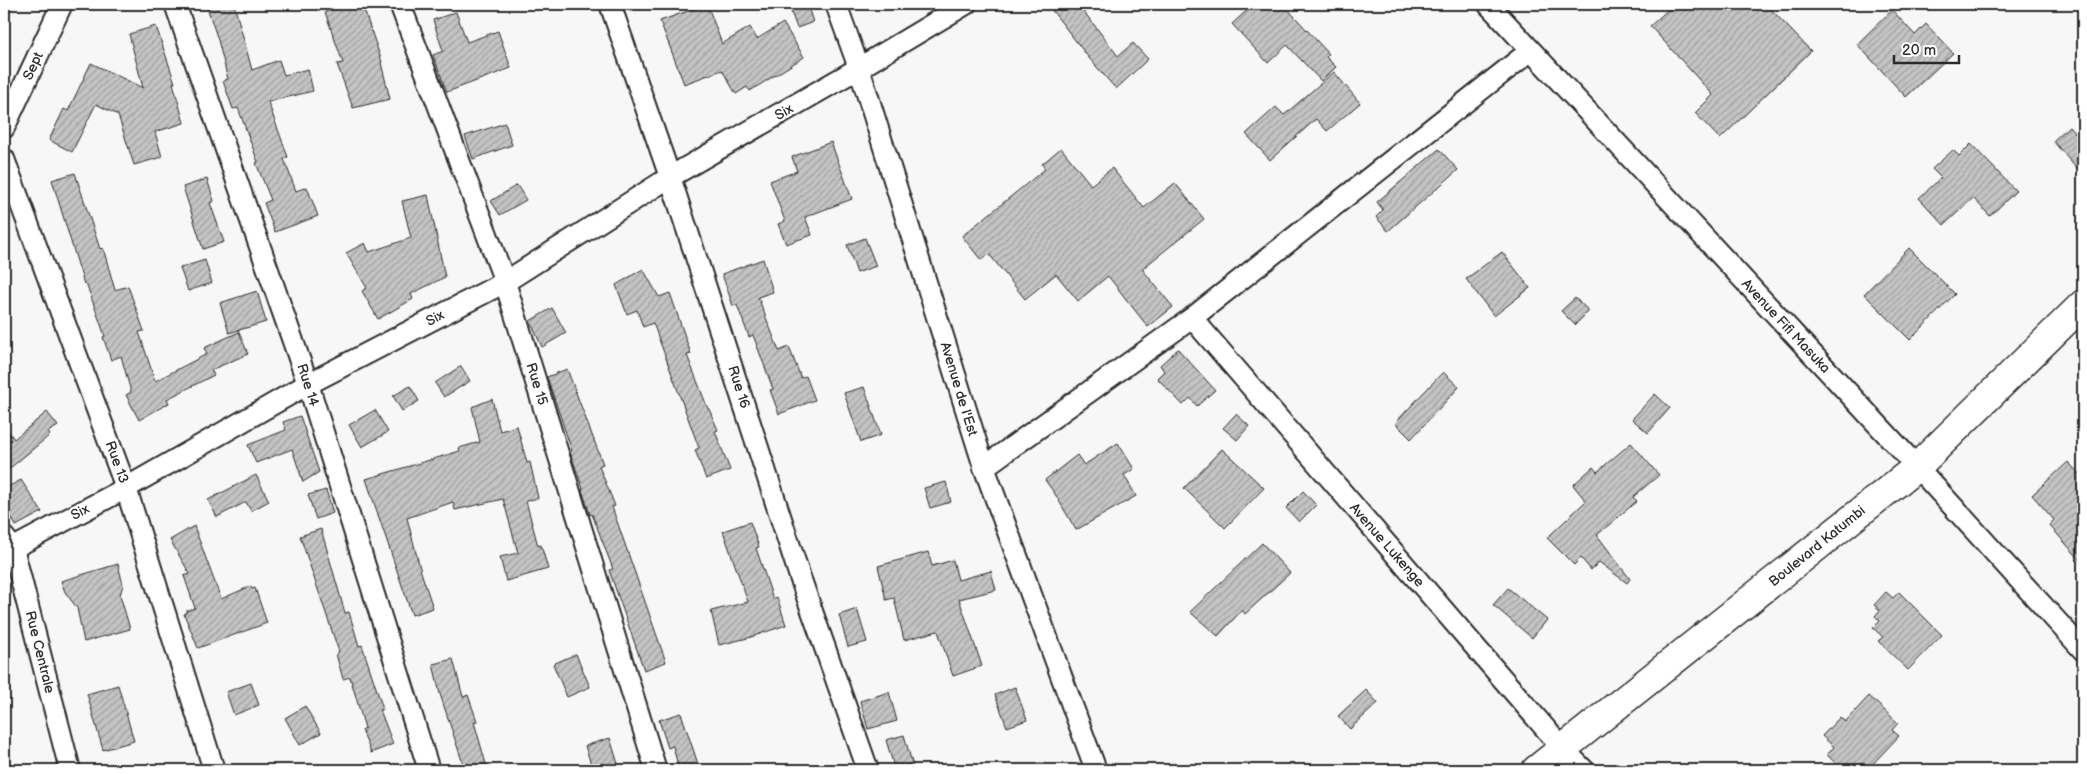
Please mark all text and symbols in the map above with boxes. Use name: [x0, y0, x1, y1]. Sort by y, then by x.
scale bar: [1894, 32, 1960, 64]
text: 20 m: [1902, 41, 1936, 60]
street label: Sept: [19, 49, 47, 83]
street label: Six: [772, 100, 797, 124]
street label: Avenue Fifi Masuka: [1738, 275, 1834, 377]
street label: Six: [423, 306, 447, 330]
street label: Avenue de l'Est: [937, 340, 982, 439]
street label: Rue 15: [523, 361, 551, 407]
street label: Rue 14: [293, 362, 323, 409]
street label: Rue 16: [724, 364, 754, 411]
street label: Rue 13: [102, 438, 132, 486]
street label: Avenue Lukenge: [1346, 499, 1428, 591]
street label: Six: [68, 500, 92, 524]
street label: Boulevard Katumbi: [1765, 502, 1869, 590]
street label: Rue Centrale: [22, 609, 58, 695]

